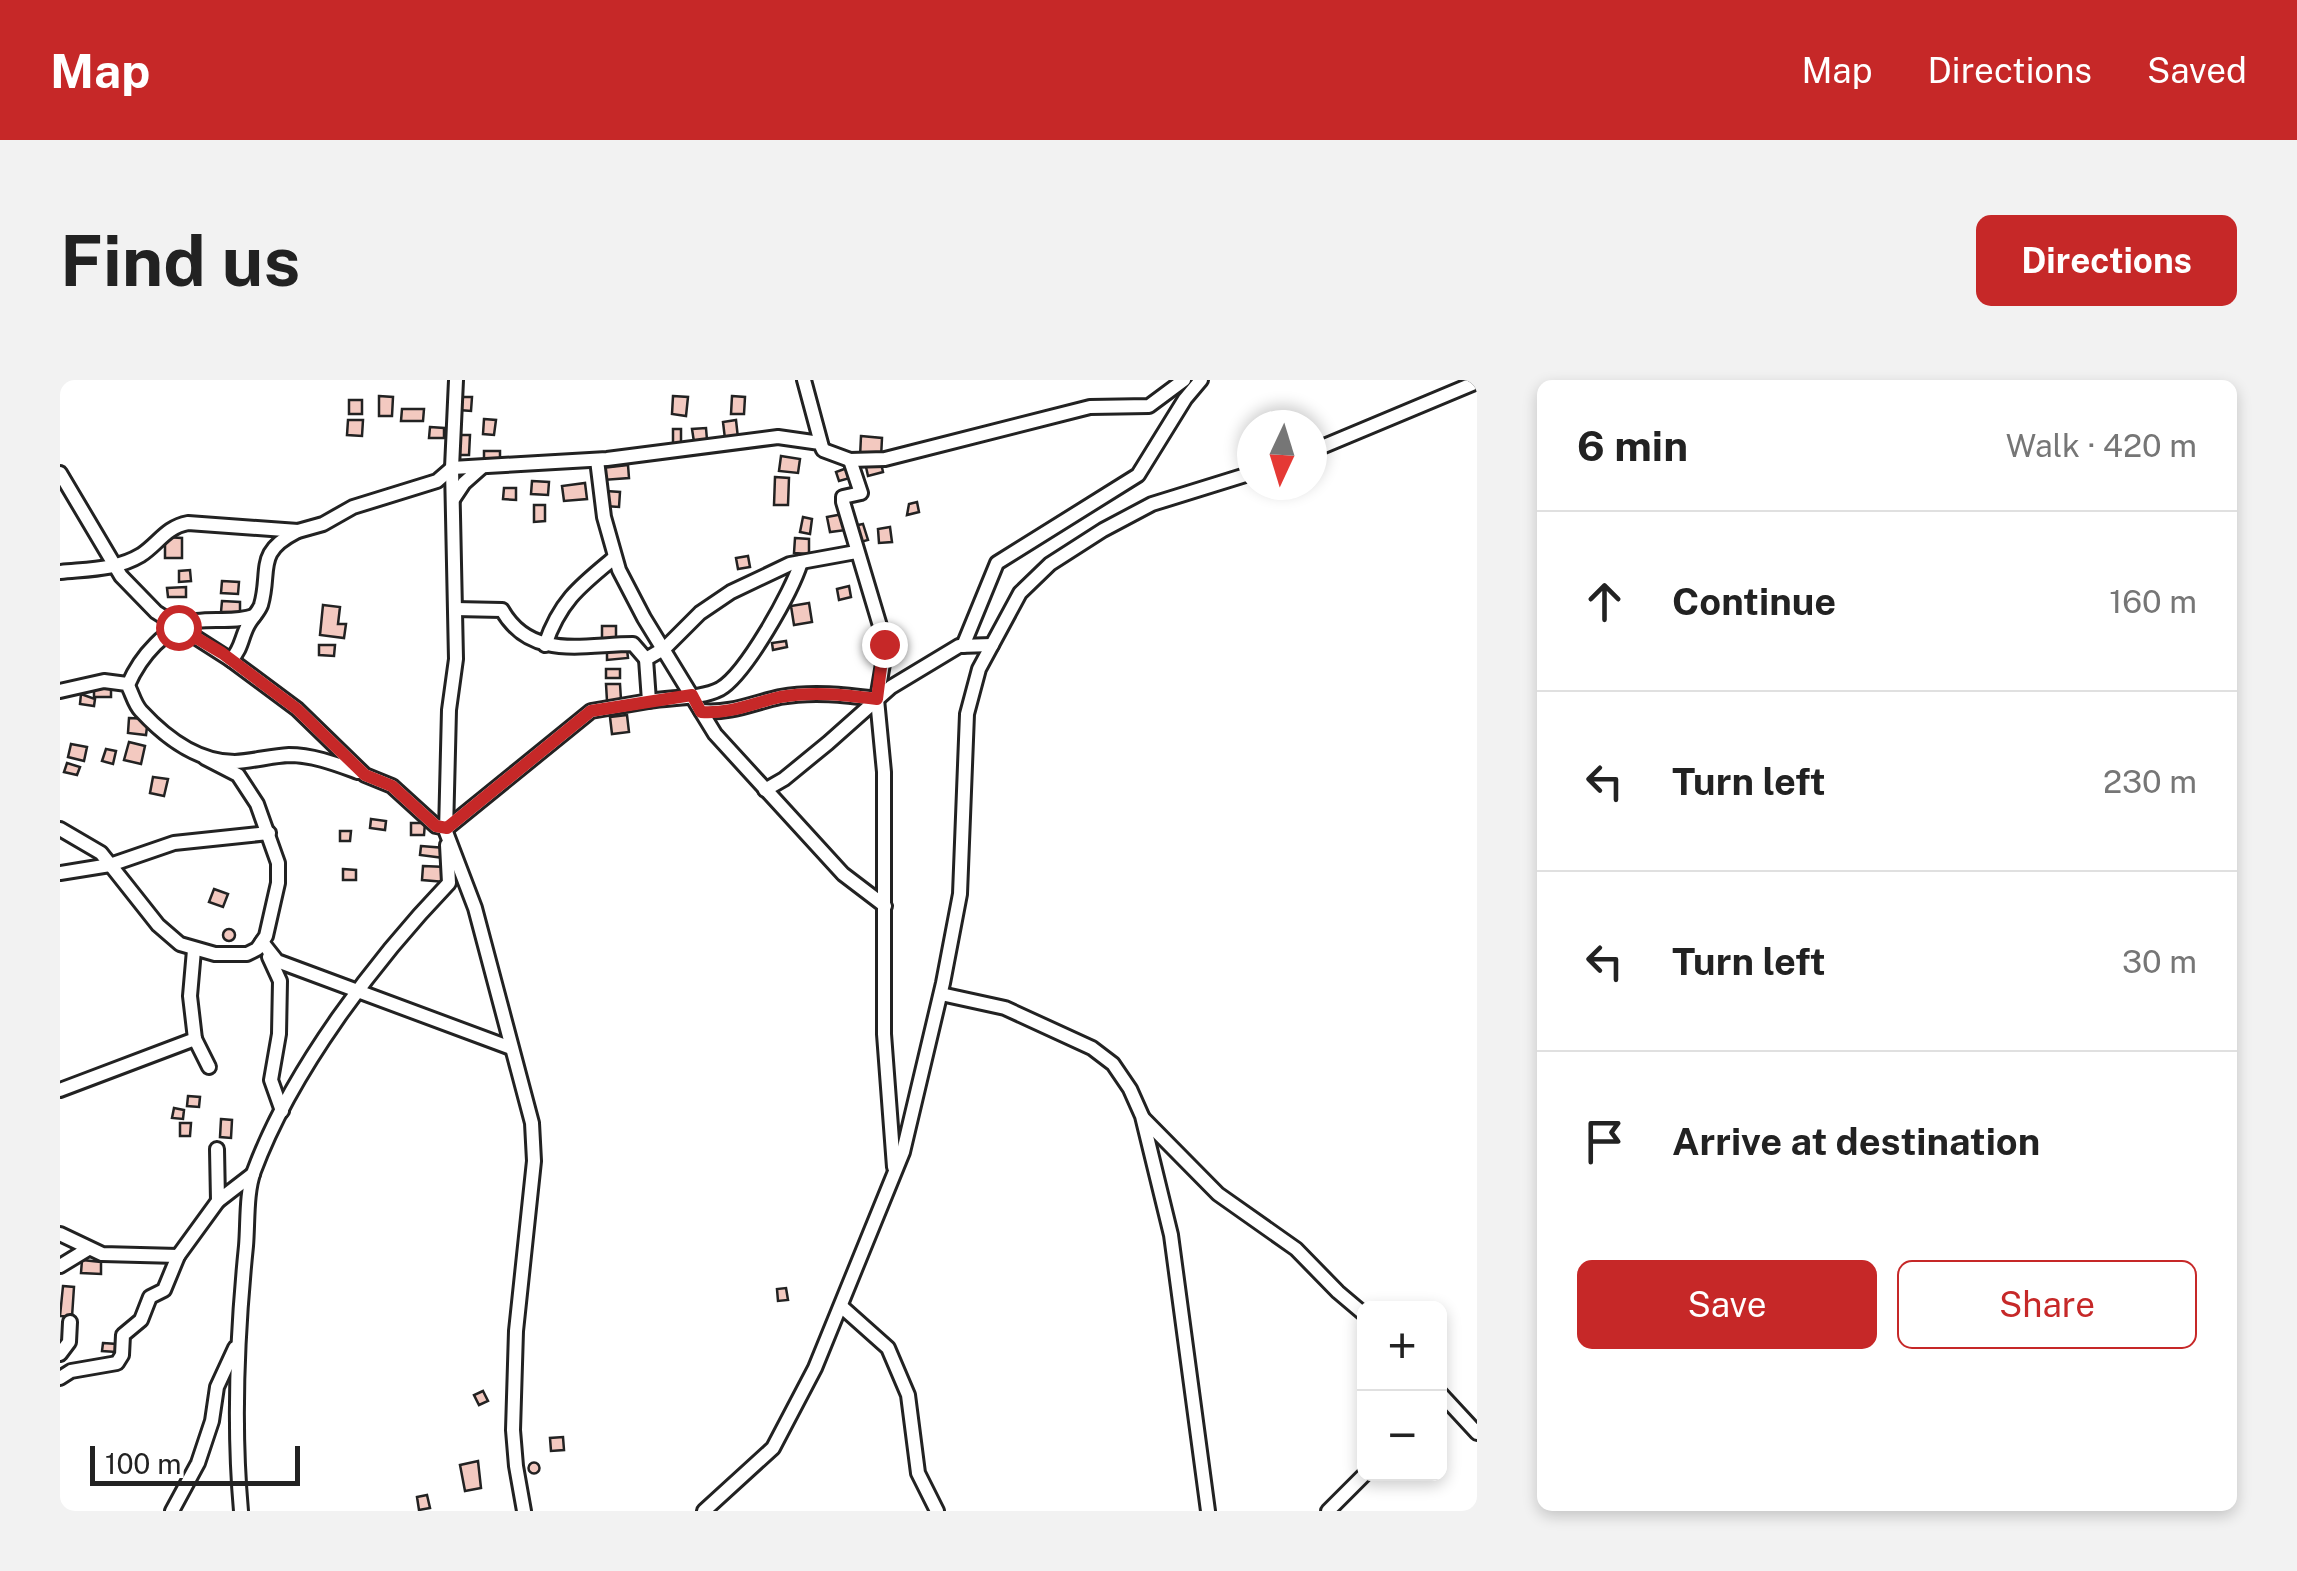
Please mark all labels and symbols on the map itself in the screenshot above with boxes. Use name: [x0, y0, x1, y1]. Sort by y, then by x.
north arrow: [1237, 410, 1327, 500]
route start: [156, 605, 202, 651]
route end: [862, 622, 908, 668]
scale bar: [90, 1441, 300, 1486]

